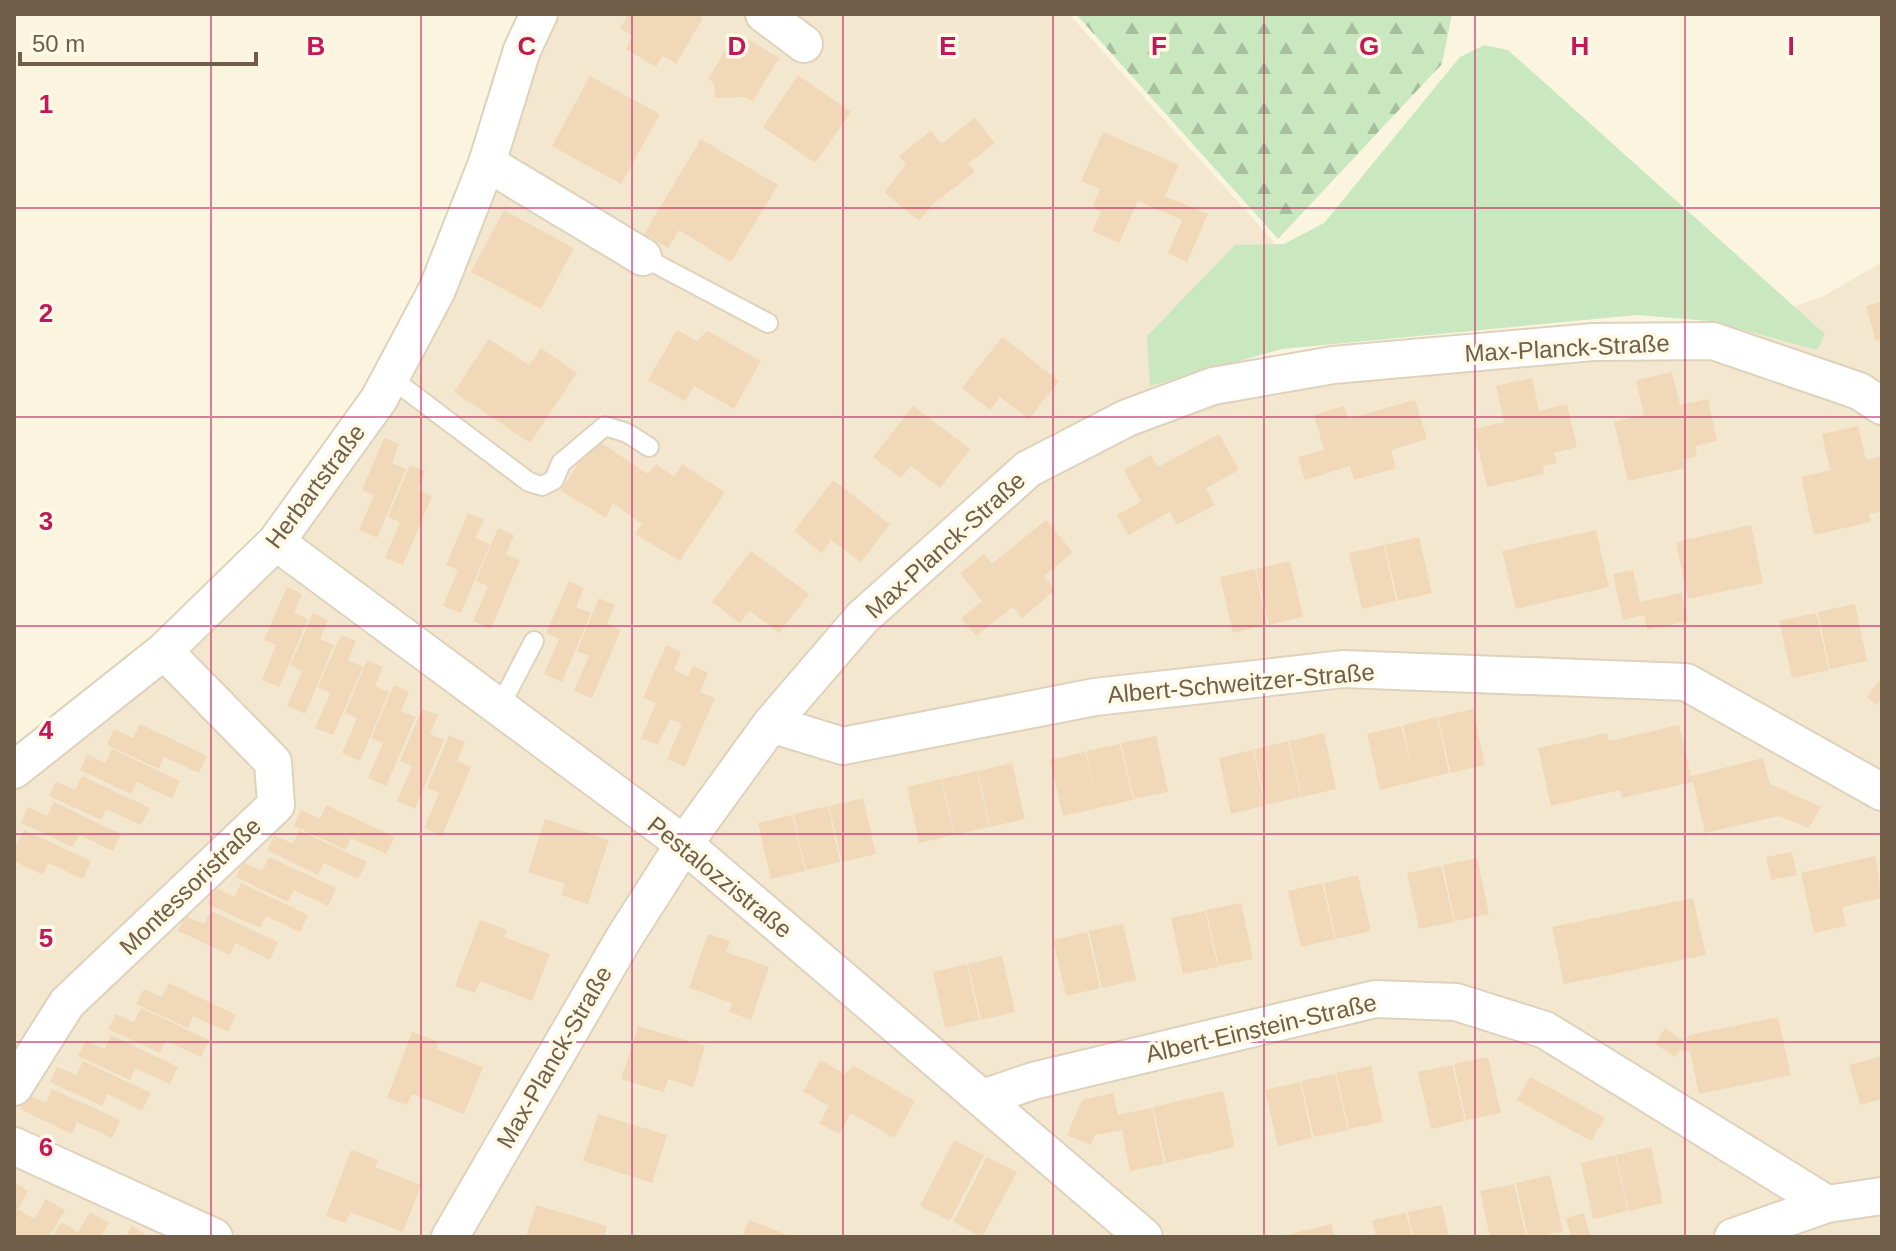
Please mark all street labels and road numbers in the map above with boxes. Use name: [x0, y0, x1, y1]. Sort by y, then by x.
street label: Max-Planck-Straße: [1464, 329, 1670, 367]
street label: Herbartstraße: [260, 419, 370, 553]
street label: Max-Planck-Straße: [860, 466, 1030, 624]
street label: Albert-Schweitzer-Straße: [1106, 658, 1376, 708]
street label: Pestalozzistraße: [643, 811, 797, 943]
street label: Montessoristraße: [114, 812, 266, 960]
street label: Max-Planck-Straße: [491, 961, 617, 1153]
street label: Albert-Einstein-Straße: [1143, 988, 1379, 1068]

